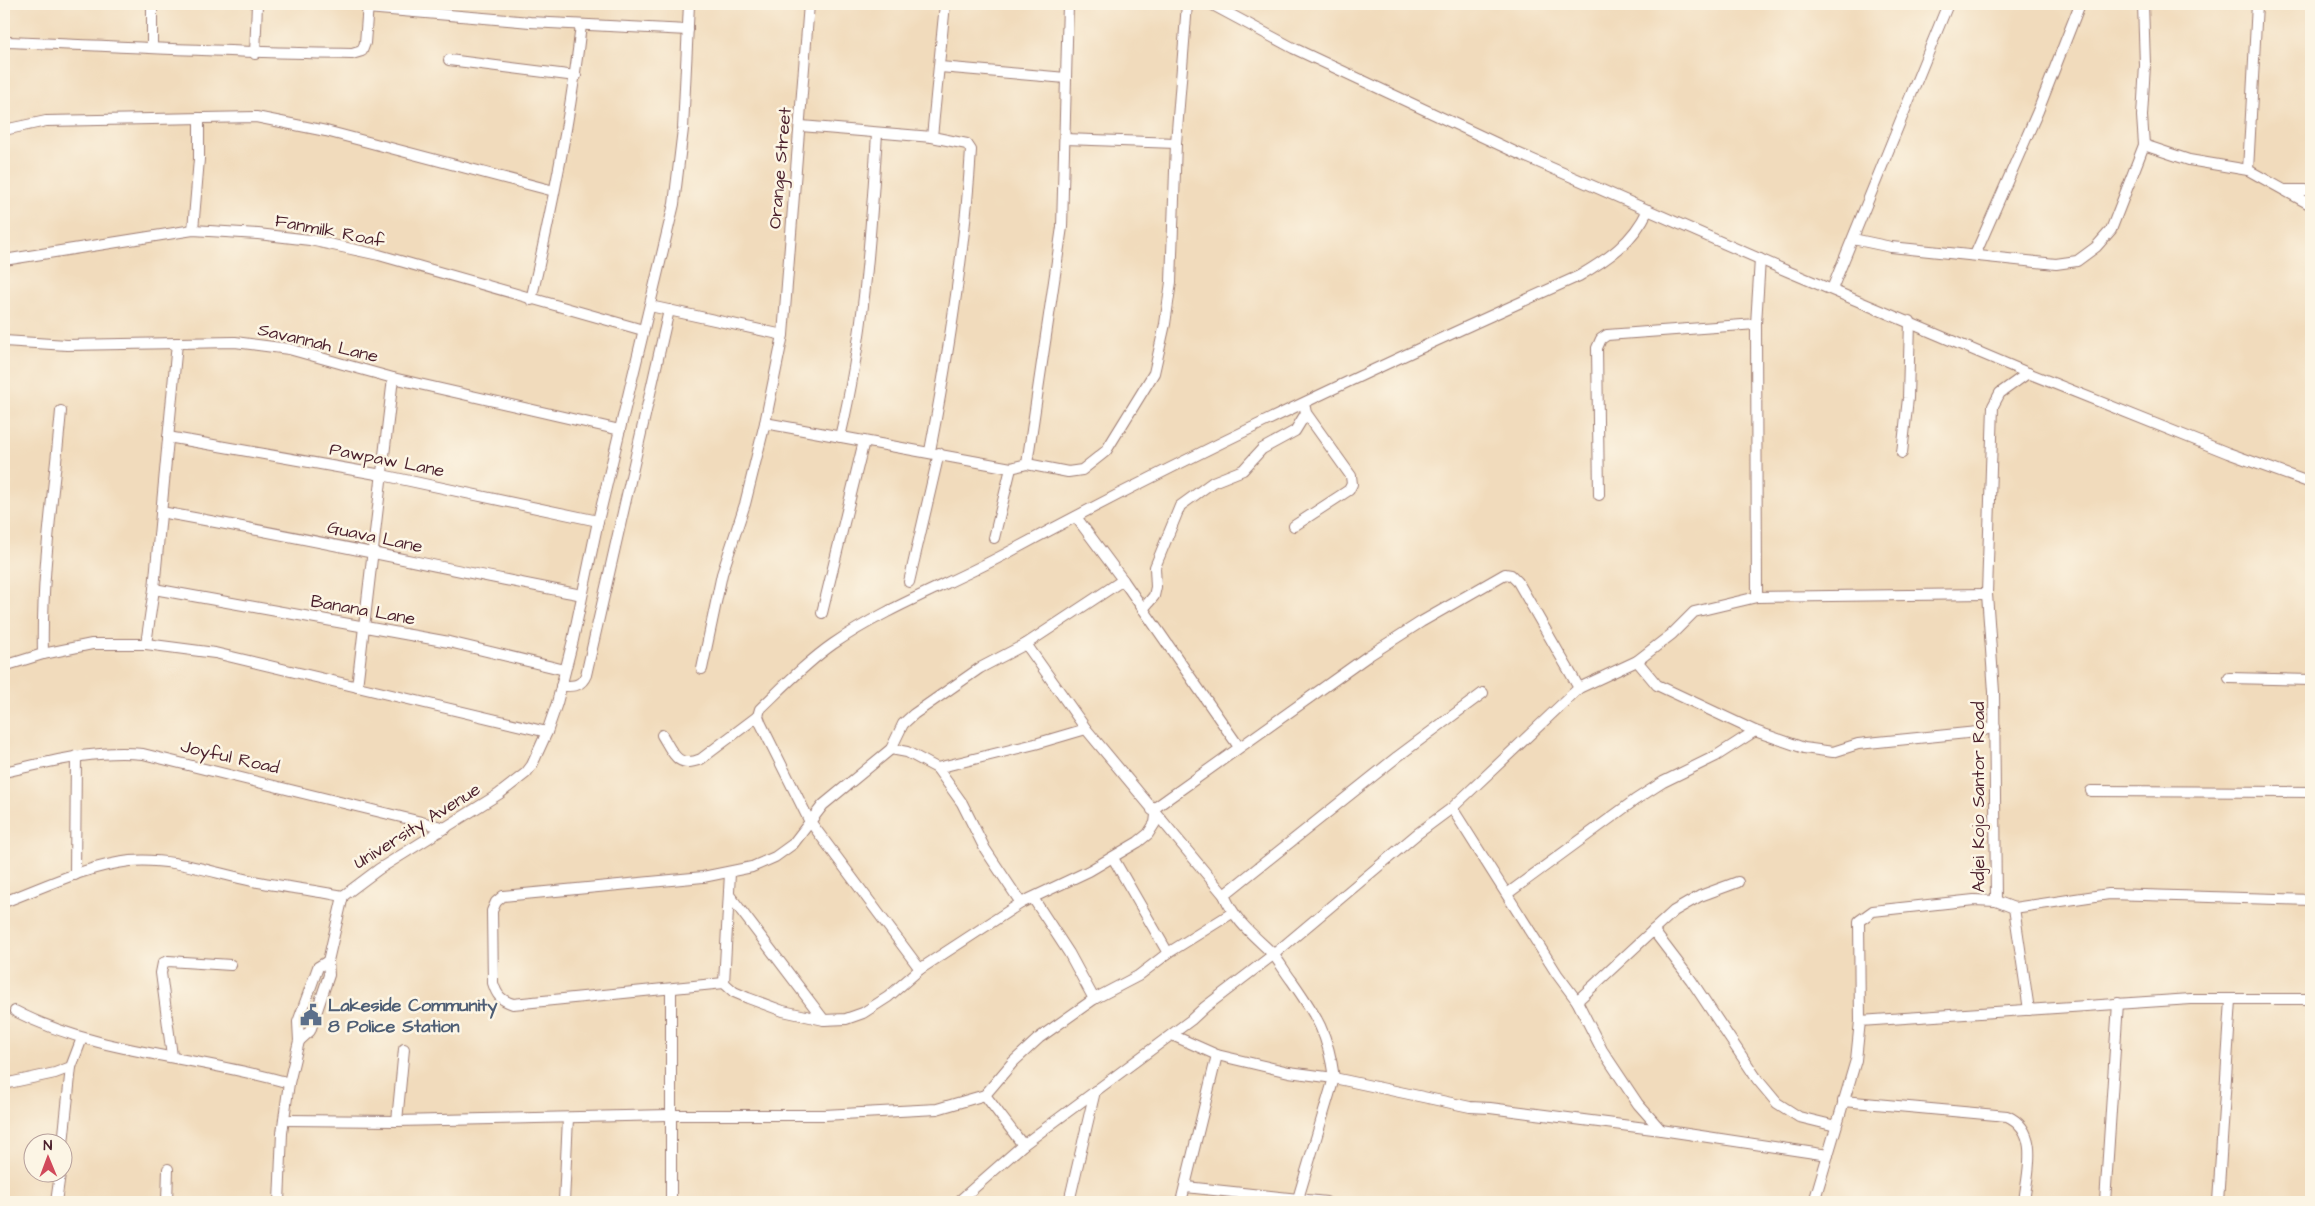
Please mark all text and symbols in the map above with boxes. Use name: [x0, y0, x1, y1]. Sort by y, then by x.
street label: Orange Street: [762, 105, 799, 230]
street label: Fanmilk Roaf: [273, 208, 387, 254]
street label: Savannah Lane: [255, 317, 381, 369]
street label: Pawpaw Lane: [327, 437, 447, 483]
street label: Guava Lane: [325, 515, 425, 559]
street label: Banana Lane: [309, 589, 418, 632]
street label: Adjei Kojo Santor Road: [1966, 702, 1991, 892]
street label: Joyful Road: [178, 733, 282, 781]
street label: University Avenue: [349, 777, 486, 876]
place label: Lakeside Community 8 Police Station: [328, 993, 497, 1039]
public building icon: Lakeside Community 8 Police Station: [298, 1002, 324, 1028]
north arrow: [22, 1134, 72, 1184]
text: N: [43, 1136, 53, 1156]

